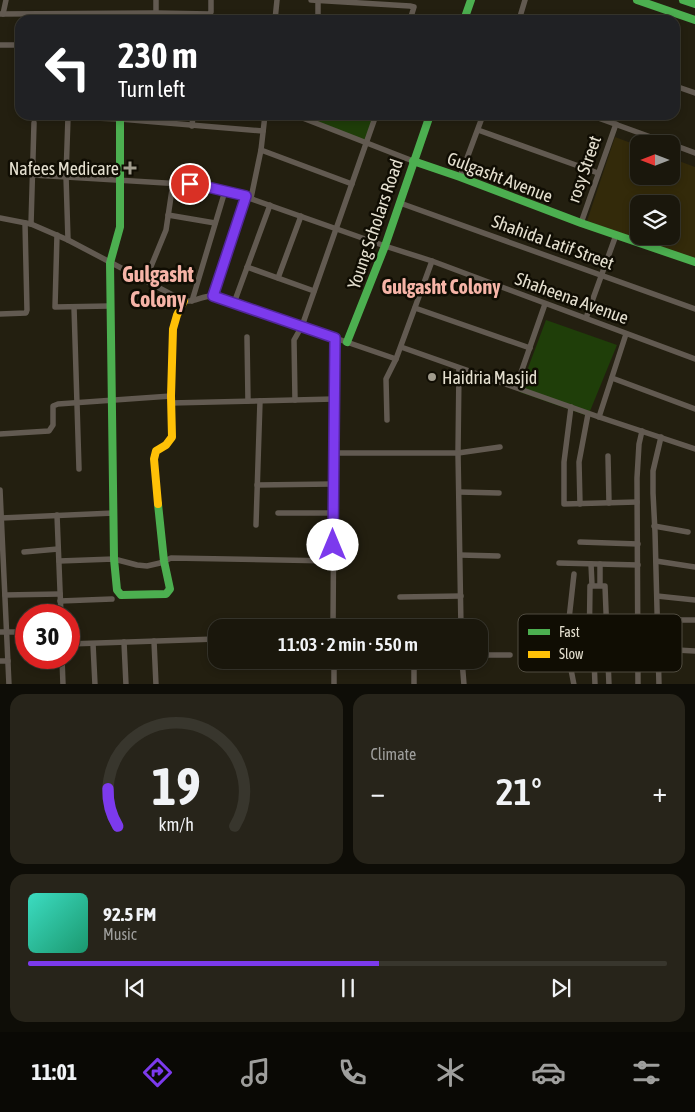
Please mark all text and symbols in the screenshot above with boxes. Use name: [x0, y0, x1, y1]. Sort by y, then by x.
icon: left: [35, 35, 100, 100]
text: 230 m: [118, 35, 197, 75]
text: Turn left: [118, 76, 185, 102]
street label: rosy Street: [563, 133, 605, 205]
north arrow: [630, 135, 680, 185]
map controls: [630, 135, 680, 245]
street label: Gulgasht Avenue: [444, 147, 556, 207]
street label: Young Scholars Road: [343, 156, 407, 292]
place label: Nafees Medicare: [9, 158, 119, 179]
marker: Nafees Medicare: [123, 161, 137, 175]
pin: [169, 163, 211, 205]
icon: arrive: [176, 170, 204, 198]
button: layers: [630, 195, 680, 245]
street label: Shahida Latif Street: [489, 210, 617, 274]
district label: Gulgasht Colony: [122, 261, 195, 312]
street label: Shaheena Avenue: [512, 268, 632, 328]
district label: Gulgasht Colony: [382, 275, 501, 298]
place label: Haidria Masjid: [442, 367, 537, 388]
marker: Haidria Masjid: [426, 371, 438, 383]
position arrow: [306, 518, 358, 570]
speed limit sign: 30: [15, 604, 80, 669]
legend: [518, 614, 682, 672]
text: Fast: [559, 624, 580, 640]
text: 11:03 · 2 min · 550 m: [278, 633, 418, 655]
text: Slow: [559, 646, 584, 662]
text: Climate: [371, 745, 416, 763]
text: 19: [152, 756, 201, 816]
text: 21°: [496, 770, 542, 813]
text: −: [371, 776, 385, 808]
text: +: [652, 776, 667, 808]
text: km/h: [159, 814, 194, 835]
text: 92.5 FM: [103, 903, 156, 925]
text: Music: [103, 925, 137, 943]
icon: previous: [121, 974, 149, 1002]
icon: pause: [334, 974, 362, 1002]
icon: next: [547, 974, 575, 1002]
icon: directions: [140, 1055, 175, 1090]
icon: music: [238, 1055, 273, 1090]
icon: phone: [335, 1055, 370, 1090]
icon: climate: [433, 1055, 468, 1090]
icon: car: [531, 1055, 566, 1090]
icon: filters: [629, 1055, 664, 1090]
text: 11:01: [31, 1059, 77, 1085]

